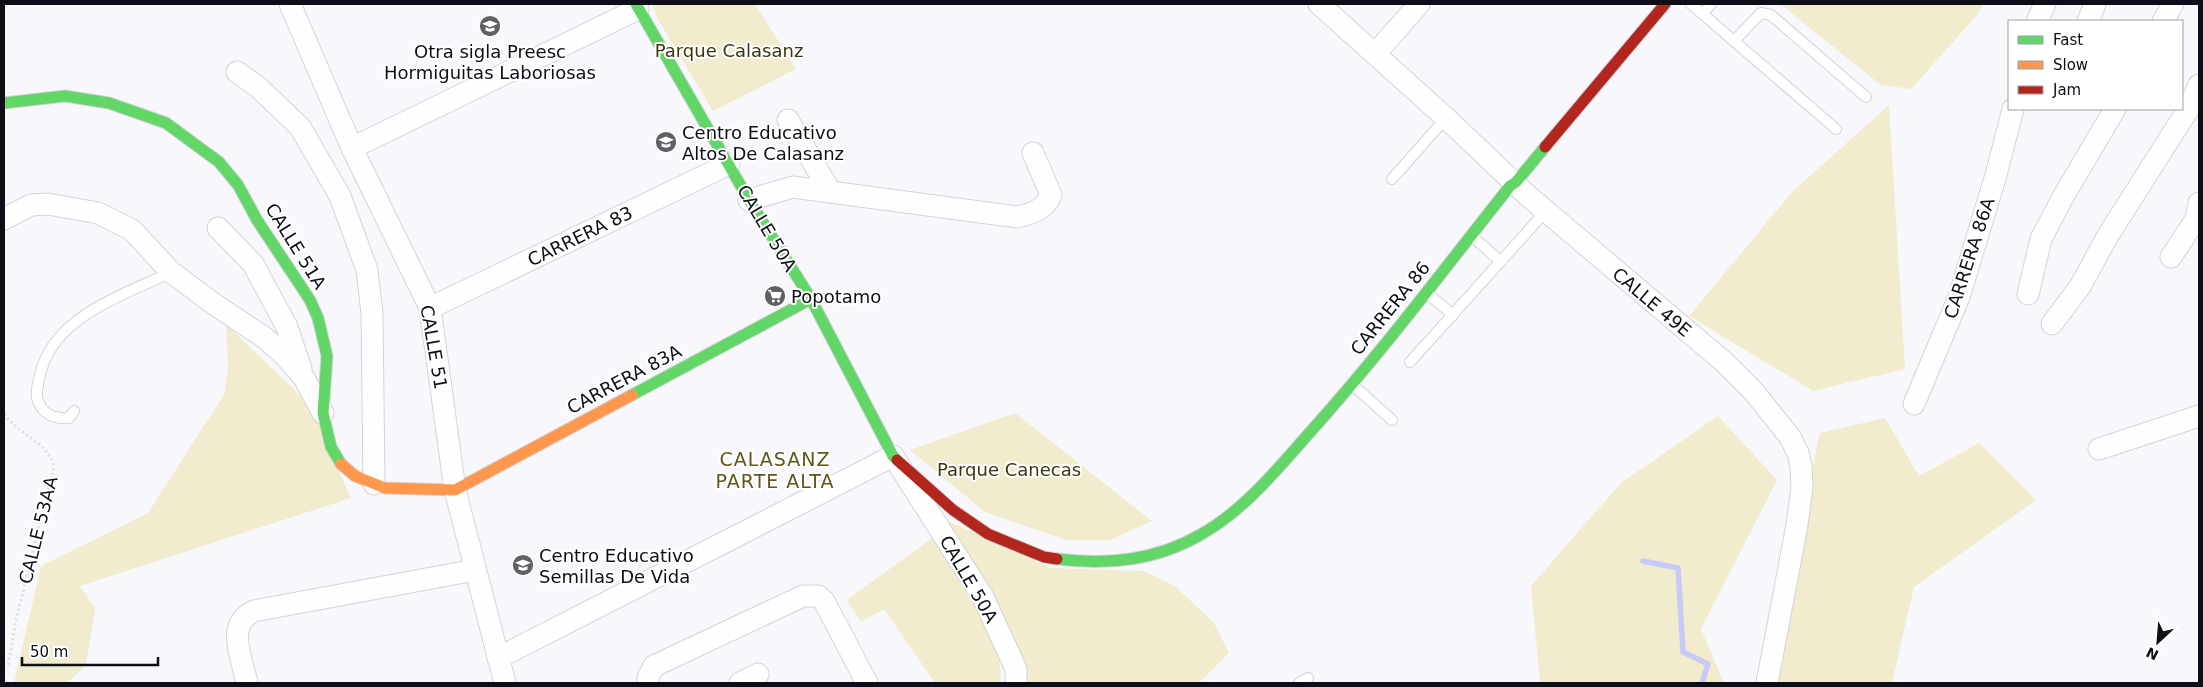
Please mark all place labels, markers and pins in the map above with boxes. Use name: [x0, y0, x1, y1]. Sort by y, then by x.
school or university icon: Otra sigla Preesc Hormiguitas Laboriosas: [478, 14, 502, 38]
place label: Otra sigla Preesc Hormiguitas Laboriosas: [384, 41, 596, 83]
place label: Centro Educativo Altos De Calasanz: [682, 122, 844, 164]
school or university icon: Centro Educativo Altos De Calasanz: [654, 130, 678, 154]
supermarket icon: Popotamo: [763, 284, 787, 308]
place label: Popotamo: [791, 286, 881, 307]
place label: Centro Educativo Semillas De Vida: [539, 545, 694, 587]
school or university icon: Centro Educativo Semillas De Vida: [511, 553, 535, 577]

